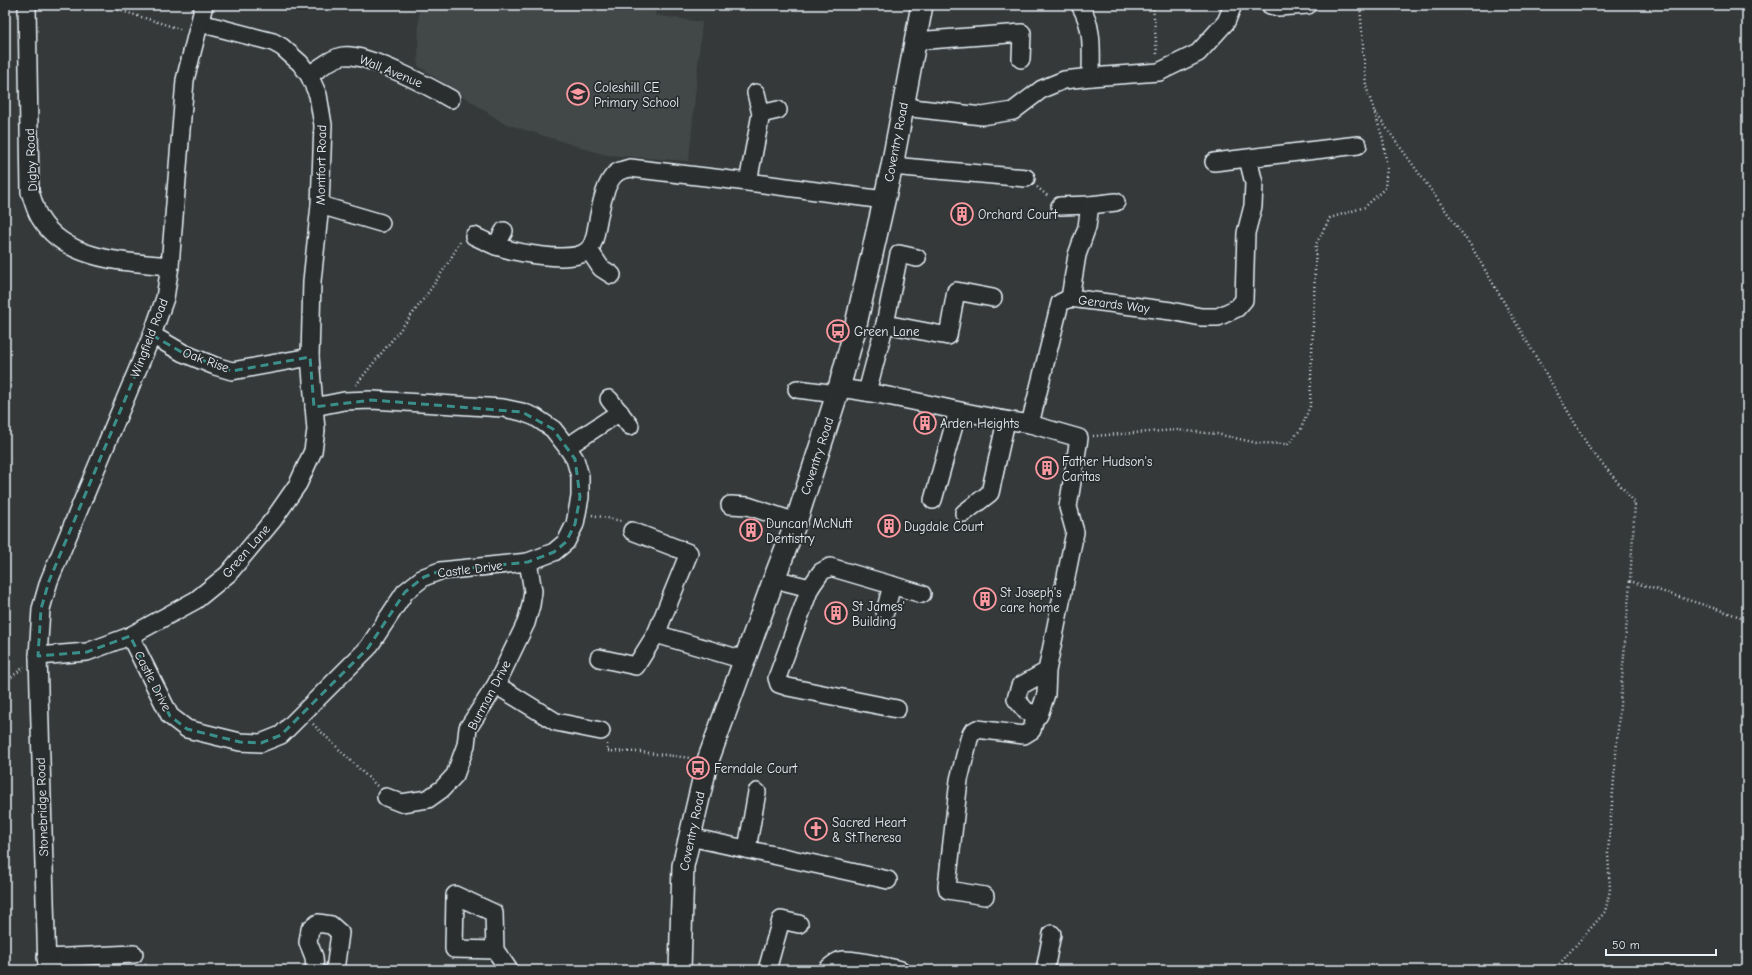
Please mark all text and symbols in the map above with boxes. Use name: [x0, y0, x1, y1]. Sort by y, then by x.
street label: Wall Avenue: [357, 52, 425, 91]
place label: Coleshill CE Primary School: [594, 80, 679, 110]
school or university icon: Coleshill CE Primary School: [565, 81, 591, 107]
street label: Coventry Road: [881, 101, 911, 183]
street label: Montfort Road: [313, 125, 329, 205]
street label: Digby Road: [22, 128, 40, 192]
building icon: Orchard Court: [949, 201, 975, 227]
place label: Orchard Court: [978, 207, 1059, 222]
street label: Gerards Way: [1077, 292, 1151, 316]
street label: Wingfield Road: [127, 296, 171, 380]
bus stop icon: Green Lane: [825, 318, 851, 344]
place label: Green Lane: [854, 324, 920, 339]
street label: Oak Rise: [181, 345, 232, 375]
building icon: Arden Heights: [912, 410, 938, 436]
street label: Coventry Road: [797, 415, 837, 497]
place label: Arden Heights: [940, 416, 1019, 431]
place label: Father Hudson's Caritas: [1062, 454, 1153, 484]
building icon: Father Hudson's Caritas: [1034, 455, 1060, 481]
building icon: Dugdale Court: [876, 513, 902, 539]
place label: Duncan McNutt Dentistry: [766, 516, 854, 546]
building icon: Duncan McNutt Dentistry: [738, 517, 764, 543]
place label: Dugdale Court: [904, 519, 985, 534]
street label: Green Lane: [219, 521, 273, 581]
street label: Castle Drive: [437, 558, 504, 580]
place label: St Joseph's care home: [1000, 585, 1062, 615]
building icon: St Joseph's care home: [972, 586, 998, 612]
place label: St James' Building: [852, 599, 905, 629]
building icon: St James' Building: [823, 600, 849, 626]
street label: Castle Drive: [131, 648, 175, 714]
street label: Burman Drive: [464, 657, 514, 732]
bus stop icon: Ferndale Court: [685, 755, 711, 781]
street label: Stonebridge Road: [33, 757, 51, 857]
place label: Ferndale Court: [714, 761, 799, 776]
street label: Coventry Road: [676, 790, 708, 872]
place label: Sacred Heart & St.Theresa: [832, 815, 908, 845]
church icon: Sacred Heart & St.Theresa: [803, 816, 829, 842]
scale bar: [1606, 931, 1716, 957]
text: 50 m: [1612, 938, 1640, 952]

